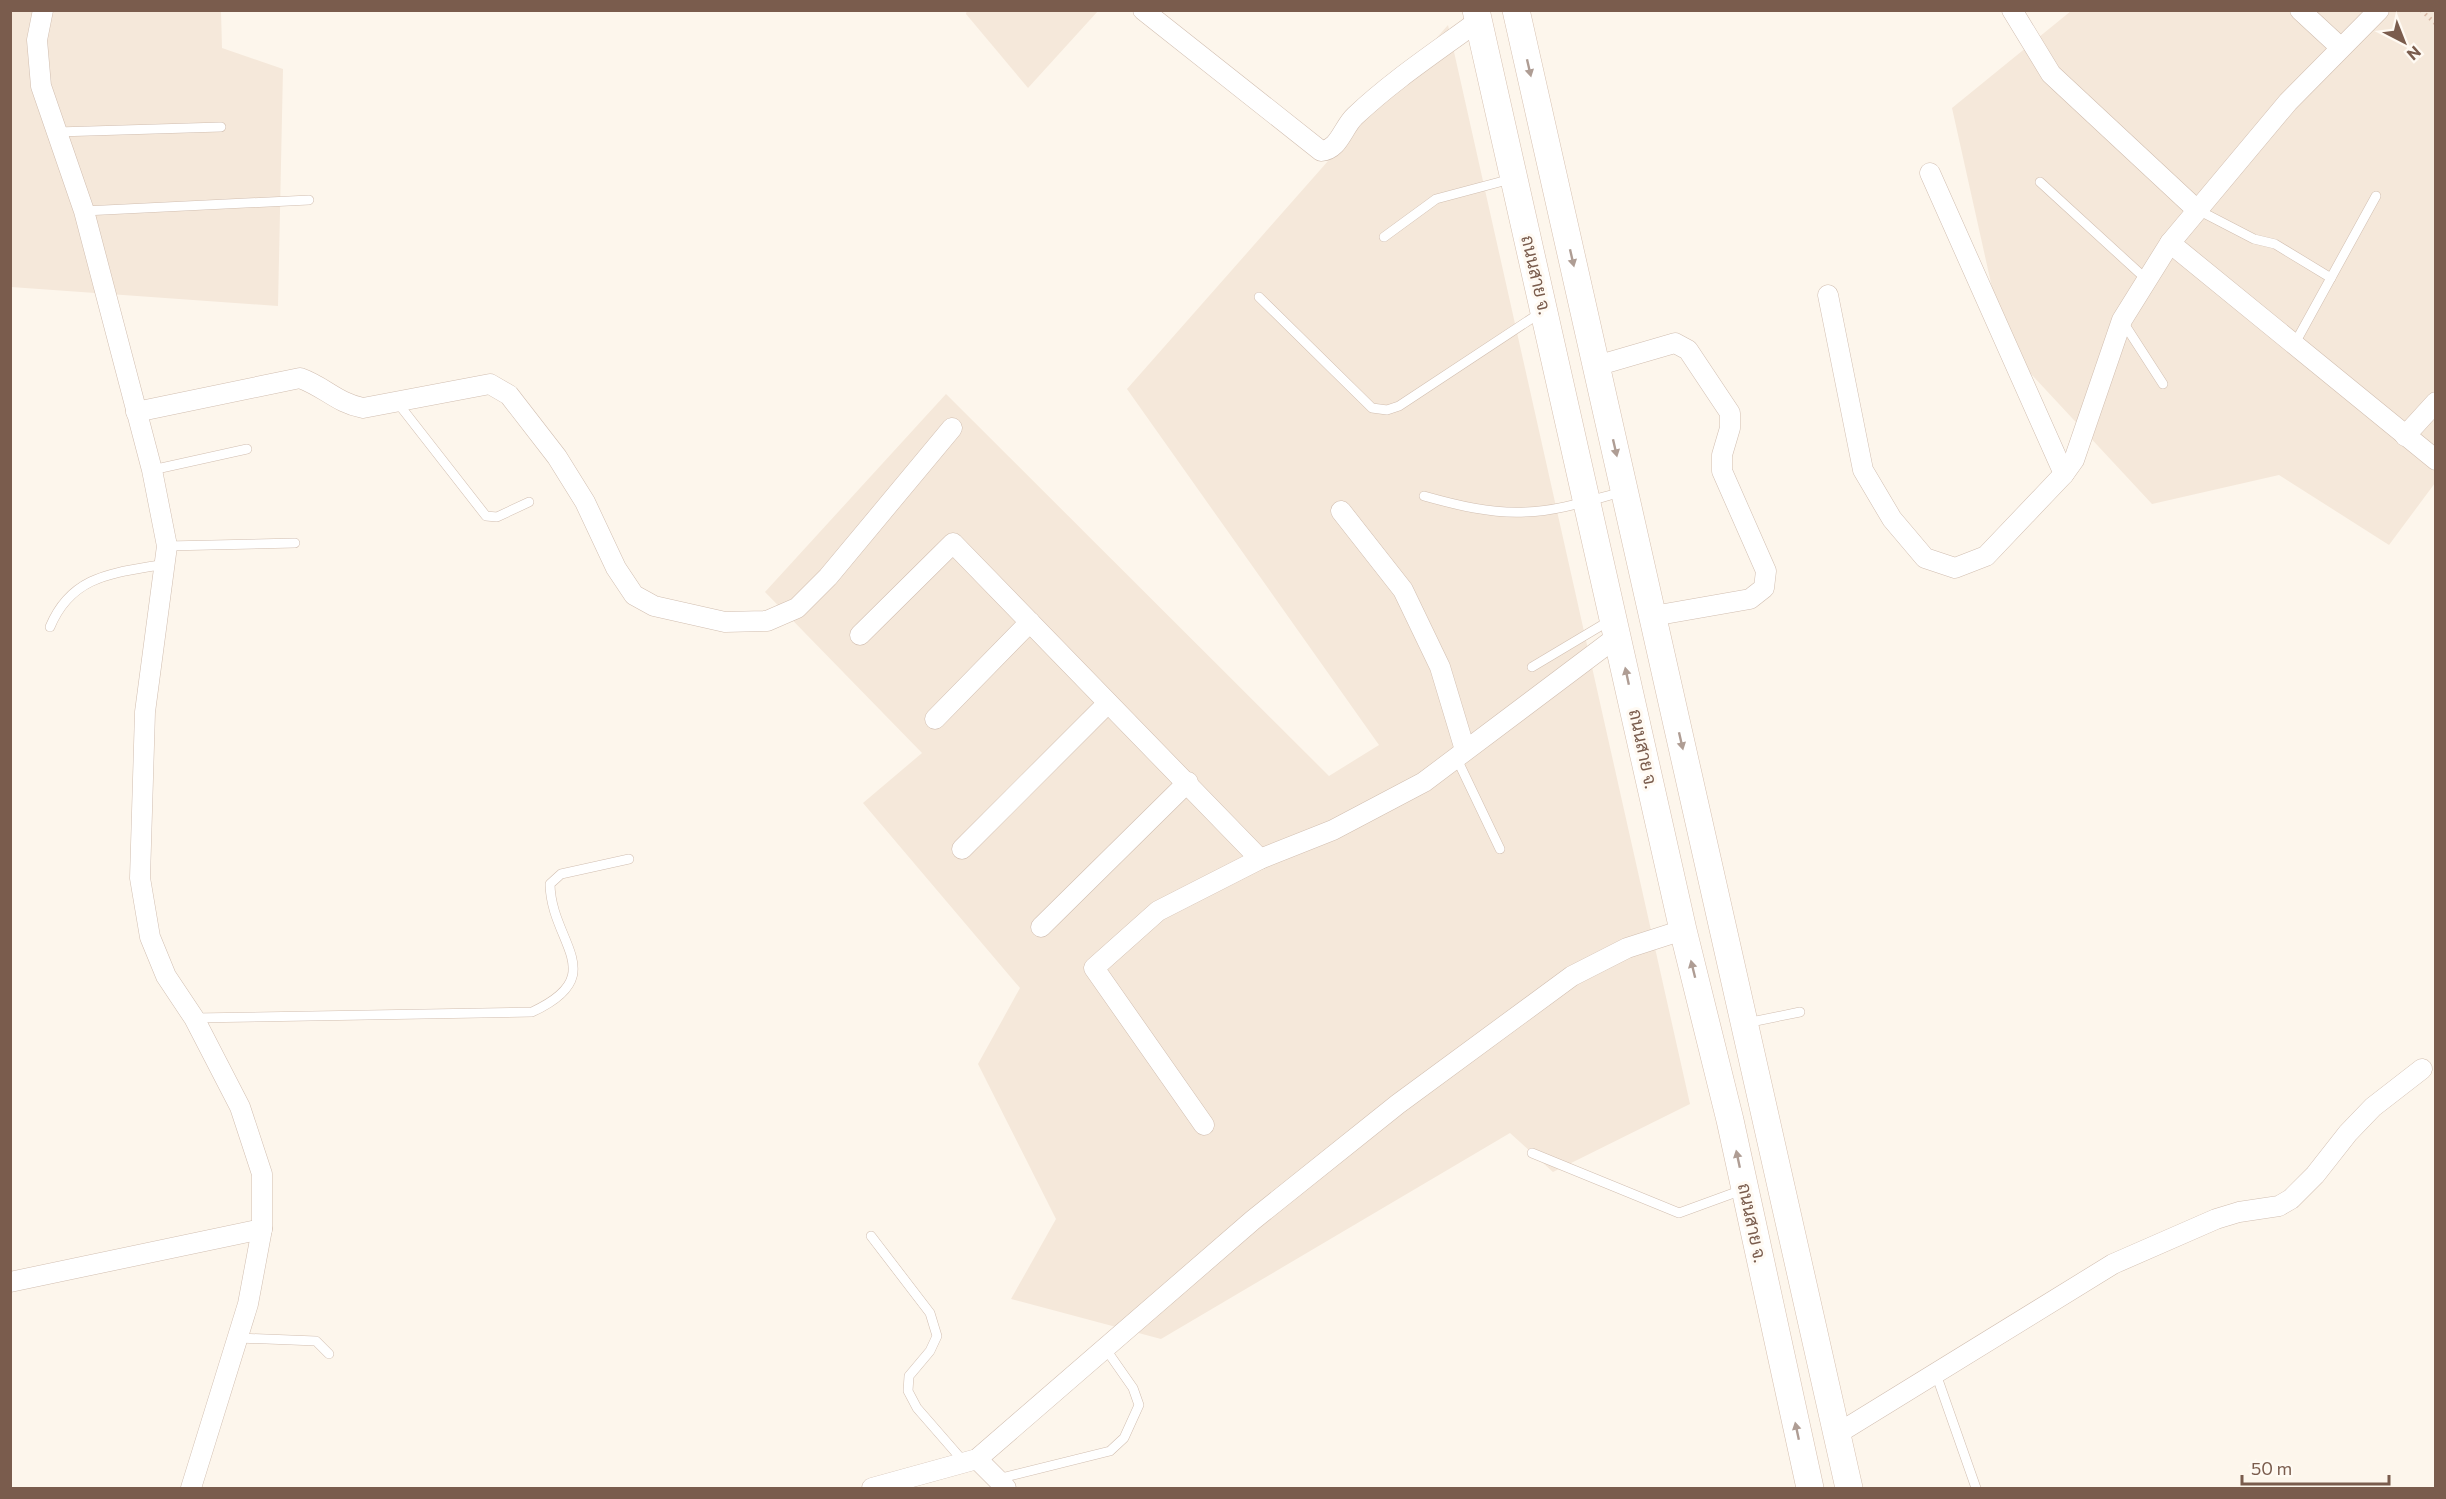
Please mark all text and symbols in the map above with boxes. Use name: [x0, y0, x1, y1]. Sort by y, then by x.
north arrow: [2374, 12, 2434, 72]
text: N: [2404, 42, 2425, 65]
one-way arrow: [1525, 58, 1534, 77]
street label: ถนนสาย จ.: [1517, 233, 1557, 316]
one-way arrow: [1568, 248, 1577, 267]
one-way arrow: [1611, 439, 1620, 458]
one-way arrow: [1622, 667, 1631, 686]
street label: ถนนสาย จ.: [1625, 707, 1663, 790]
one-way arrow: [1677, 731, 1687, 750]
one-way arrow: [1687, 960, 1697, 978]
one-way arrow: [1733, 1149, 1742, 1168]
street label: ถนนสาย จ.: [1734, 1181, 1772, 1264]
one-way arrow: [1792, 1422, 1802, 1441]
scale bar: [2242, 1448, 2389, 1486]
text: 50 m: [2251, 1457, 2292, 1479]

